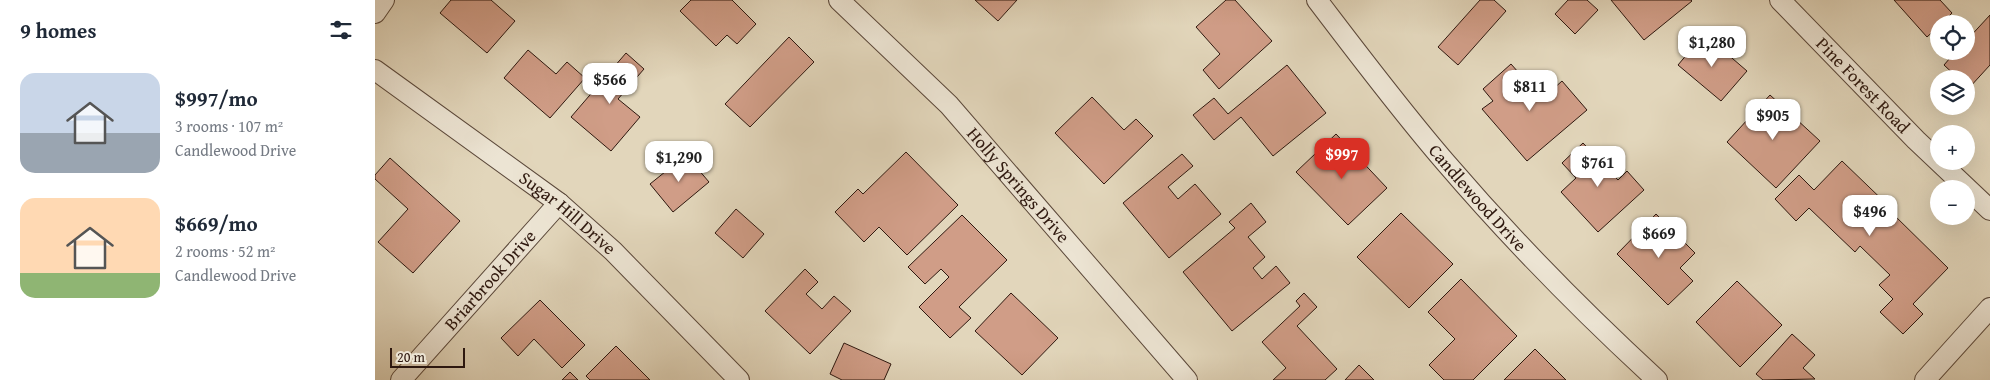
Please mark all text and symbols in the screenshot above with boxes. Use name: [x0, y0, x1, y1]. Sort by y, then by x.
text: 9 homes: [20, 15, 96, 46]
map controls: [1930, 15, 1975, 225]
button: locate: [1930, 15, 1975, 60]
icon: filters: [327, 16, 355, 44]
pin: $1,280: [1671, 26, 1753, 68]
text: $1,280: [1689, 30, 1735, 54]
street label: Pine Forest Road: [1810, 31, 1917, 140]
pin: $566: [580, 62, 640, 105]
text: $566: [593, 67, 627, 91]
pin: $811: [1500, 70, 1560, 112]
button: layers: [1930, 70, 1975, 115]
text: $811: [1513, 74, 1547, 98]
text: $997/mo: [175, 83, 258, 114]
icon: home: [60, 93, 120, 153]
pin: $905: [1743, 98, 1803, 141]
text: $905: [1756, 103, 1790, 127]
text: 3 rooms · 107 m²: [175, 114, 283, 138]
street label: Holly Springs Drive: [961, 121, 1077, 249]
button: +: [1930, 125, 1975, 170]
text: Candlewood Drive: [175, 138, 296, 162]
pin: $997: [1312, 138, 1372, 180]
street label: Candlewood Drive: [1422, 138, 1533, 258]
pin: $1,290: [638, 140, 720, 183]
text: $997: [1325, 142, 1359, 166]
text: $1,290: [656, 145, 702, 169]
pin: $761: [1568, 146, 1628, 188]
text: $761: [1581, 150, 1615, 174]
street label: Sugar Hill Drive: [514, 164, 622, 261]
button: −: [1930, 180, 1975, 225]
pin: $496: [1840, 194, 1900, 237]
text: $496: [1853, 199, 1887, 223]
text: $669/mo: [175, 208, 258, 239]
pin: $669: [1629, 216, 1689, 259]
icon: home: [60, 218, 120, 278]
text: $669: [1642, 221, 1676, 245]
street label: Briarbrook Drive: [437, 223, 542, 336]
text: 2 rooms · 52 m²: [175, 239, 275, 263]
text: Candlewood Drive: [175, 263, 296, 287]
scale bar: [390, 345, 465, 368]
text: 20 m: [397, 347, 425, 367]

